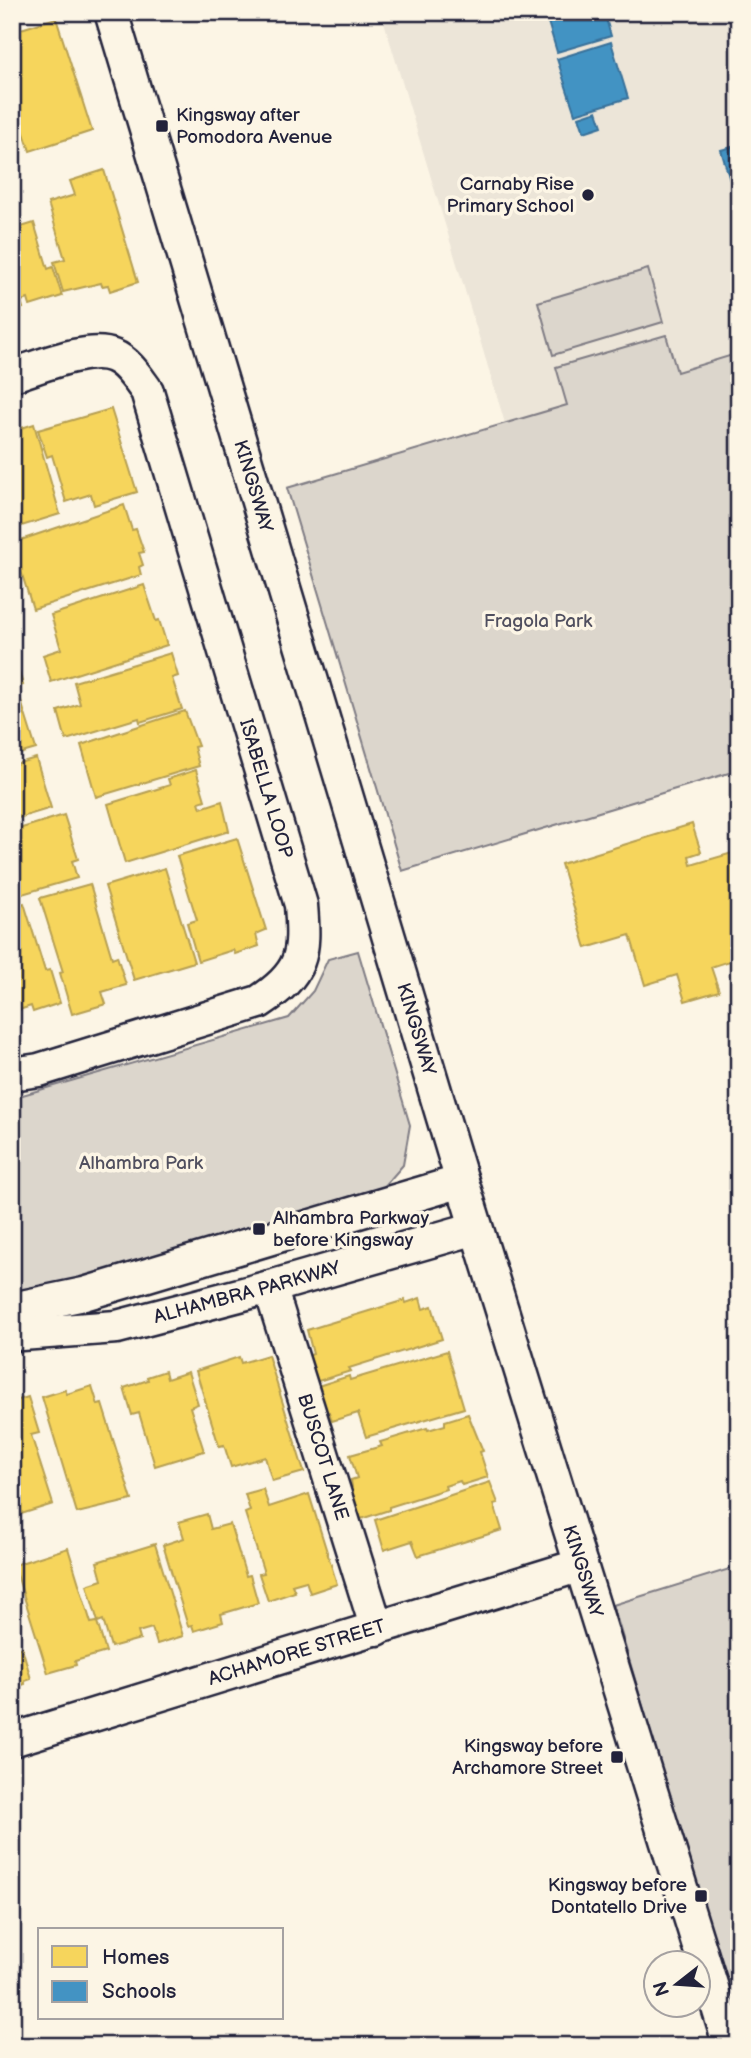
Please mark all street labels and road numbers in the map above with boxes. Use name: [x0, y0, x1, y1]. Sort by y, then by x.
street label: KINGSWAY: [229, 437, 278, 536]
street label: ISABELLA LOOP: [234, 716, 298, 861]
street label: KINGSWAY: [392, 980, 441, 1079]
street label: ALHAMBRA PARKWAY: [151, 1256, 344, 1328]
street label: BUSCOT LANE: [293, 1391, 354, 1523]
street label: KINGSWAY: [558, 1522, 608, 1621]
street label: ACHAMORE STREET: [205, 1614, 389, 1690]

